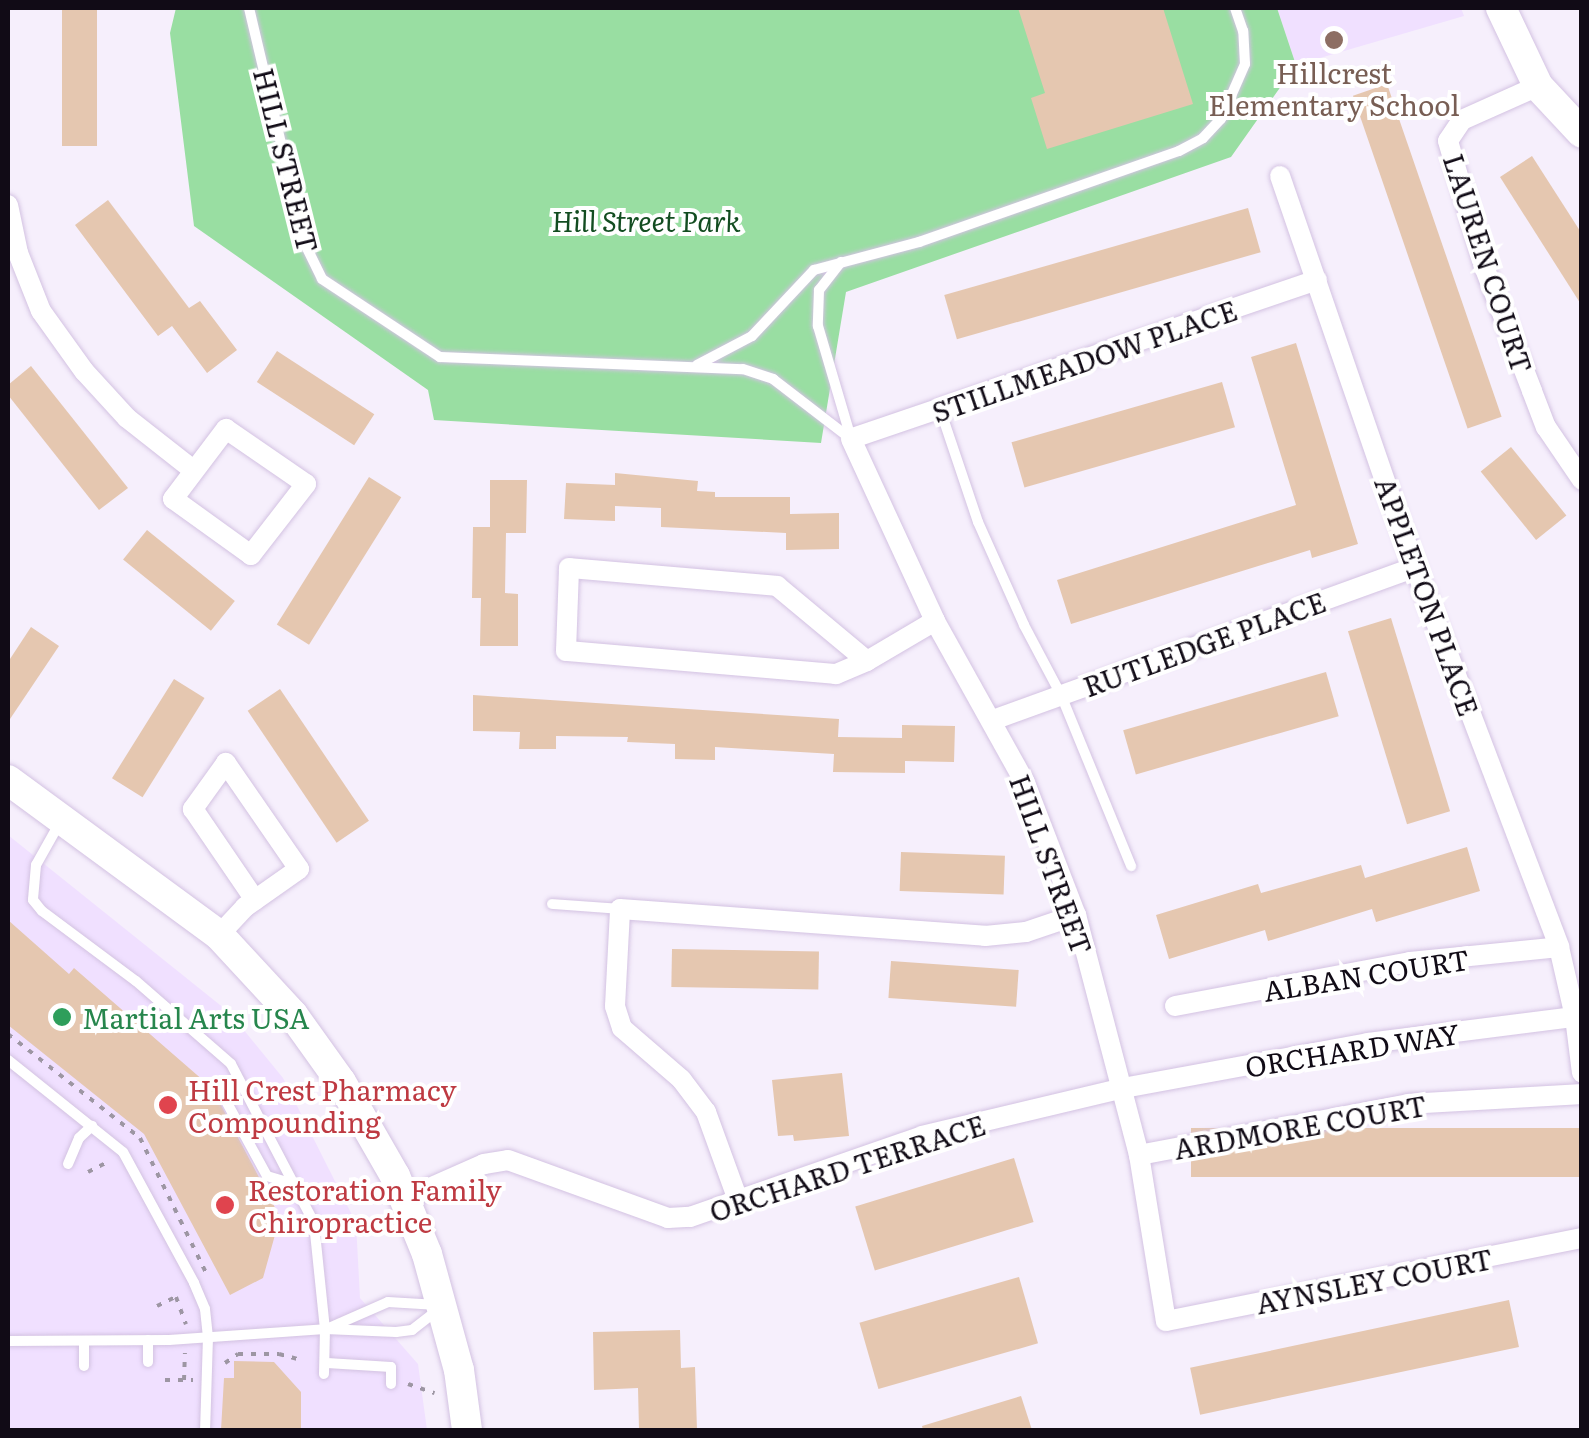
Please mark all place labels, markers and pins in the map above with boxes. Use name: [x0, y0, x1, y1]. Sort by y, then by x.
marker: Hillcrest Elementary School: [1323, 29, 1345, 51]
place label: Hillcrest Elementary School: [1208, 55, 1460, 121]
place label: Martial Arts USA: [82, 1000, 310, 1034]
marker: Martial Arts USA: [51, 1006, 73, 1028]
place label: Hill Crest Pharmacy Compounding: [188, 1072, 457, 1138]
marker: Hill Crest Pharmacy Compounding: [157, 1094, 179, 1116]
place label: Restoration Family Chiropractice: [248, 1172, 502, 1238]
marker: Restoration Family Chiropractice: [212, 1192, 238, 1218]

